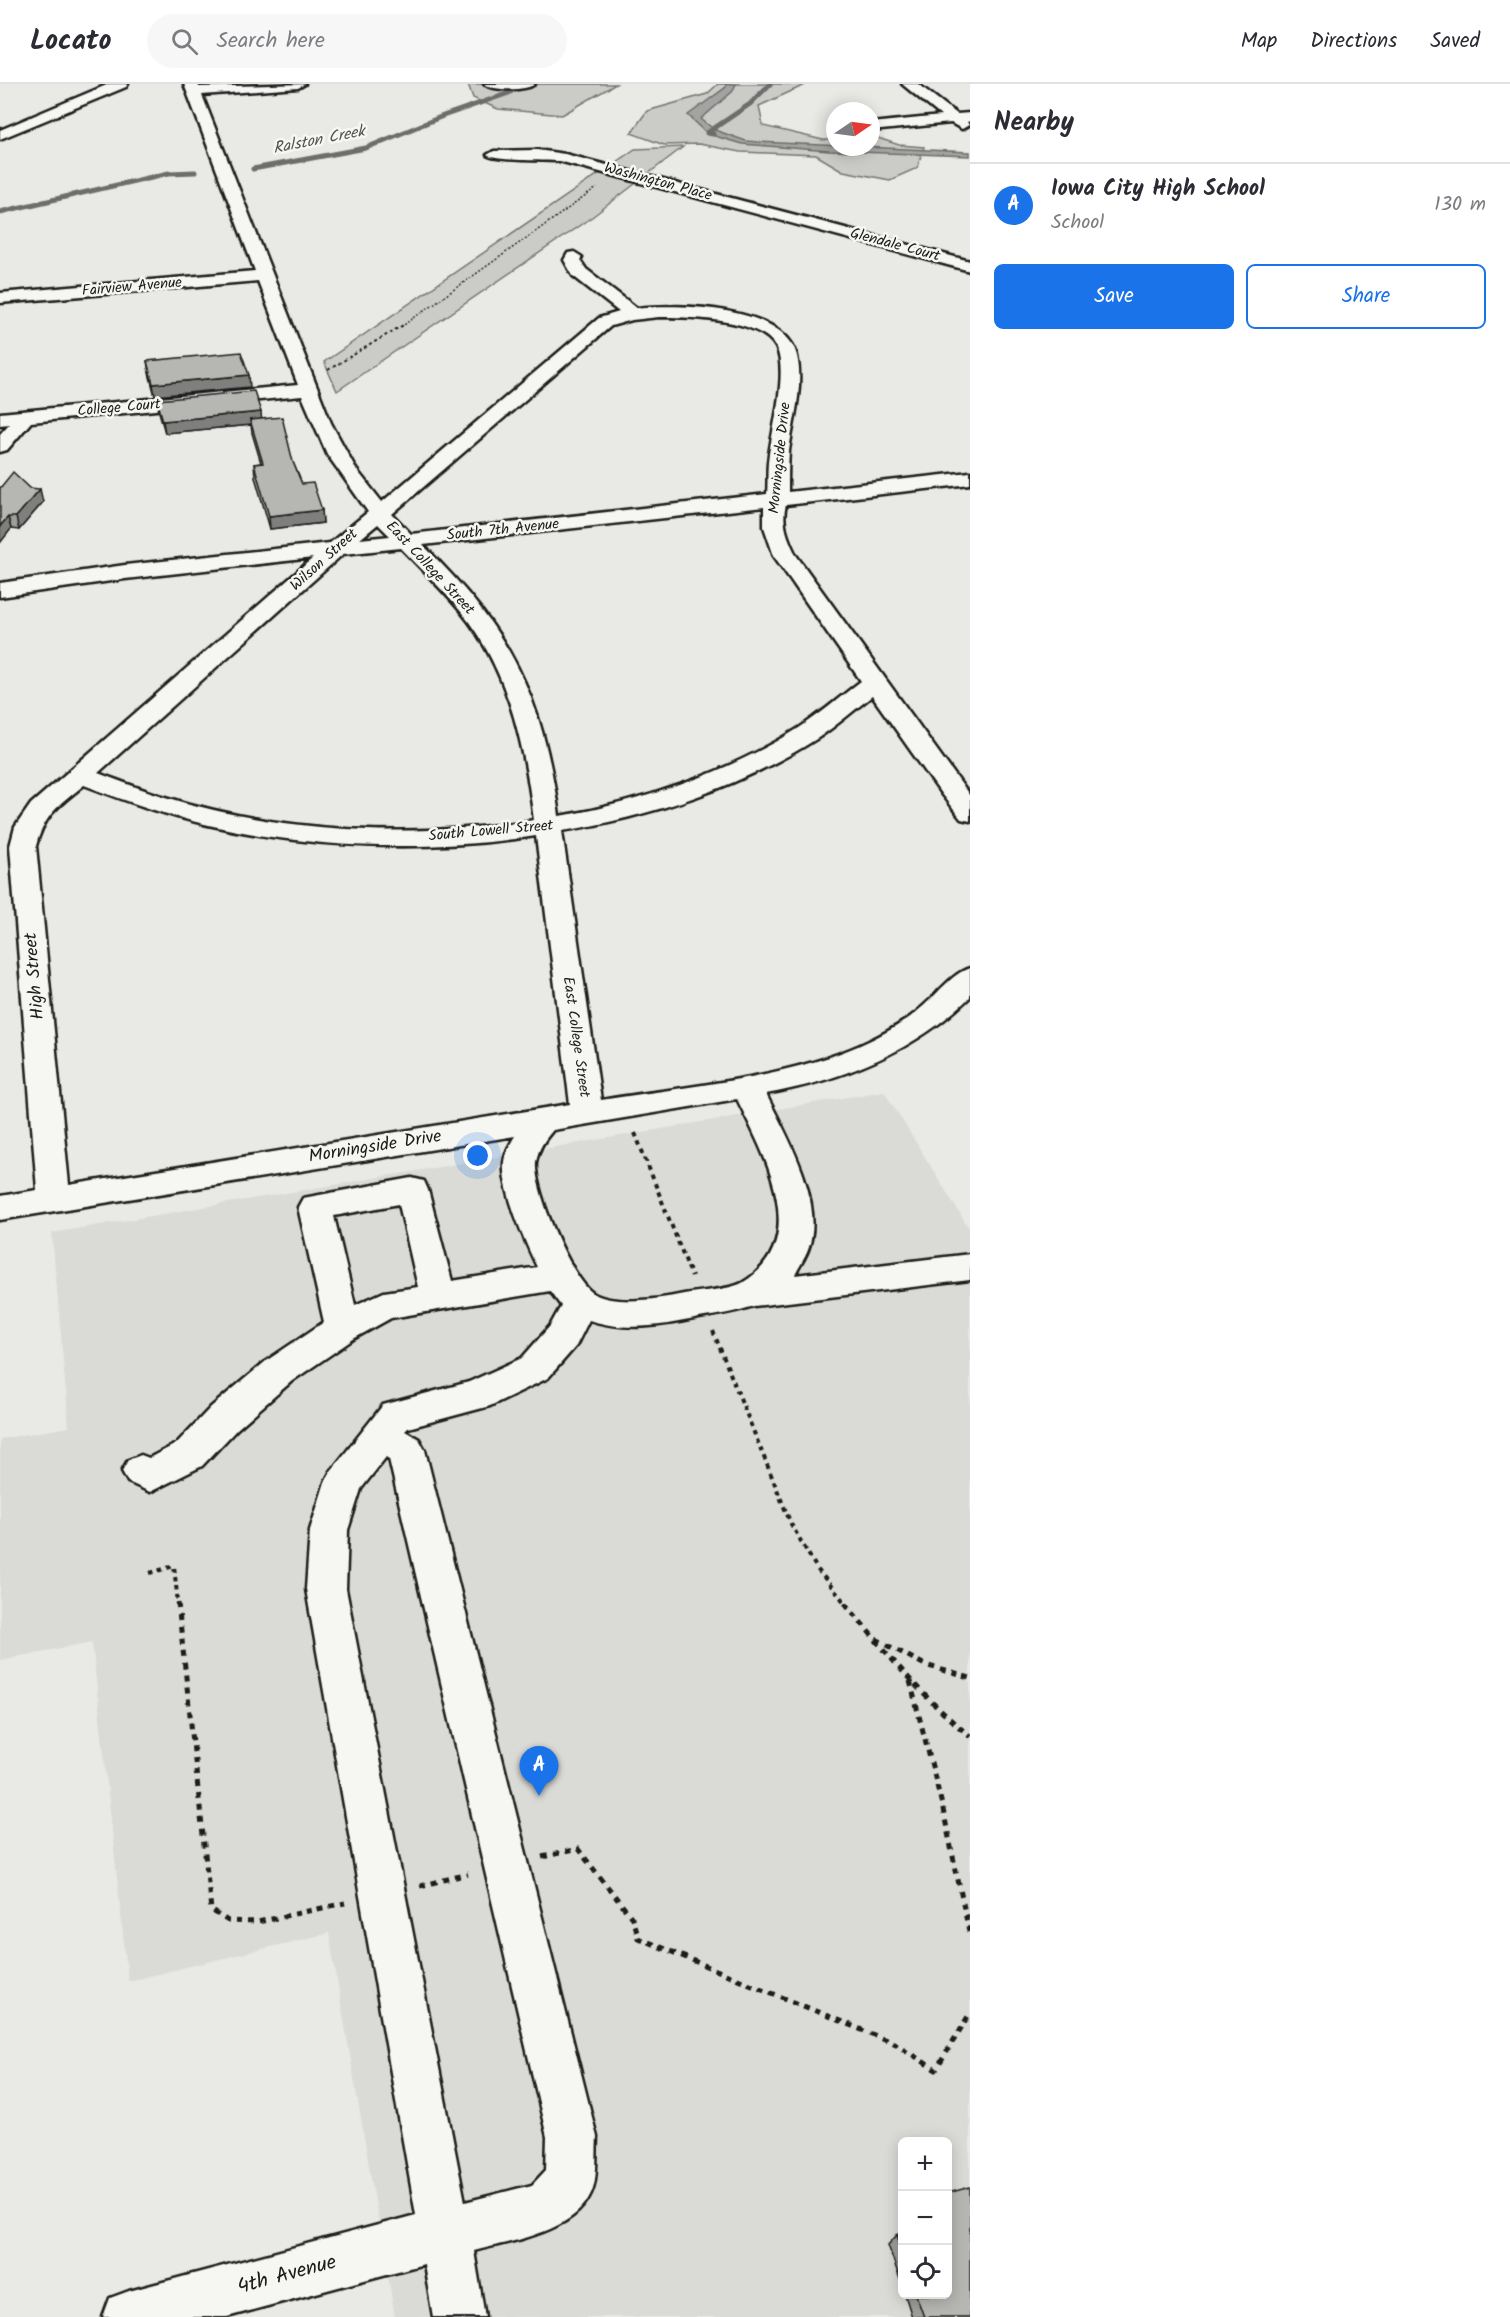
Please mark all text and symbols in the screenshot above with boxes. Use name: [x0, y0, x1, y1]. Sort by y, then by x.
search box: [147, 14, 567, 68]
text: Locato: [30, 19, 111, 64]
text: Search here: [216, 24, 325, 59]
icon: search: [168, 25, 201, 58]
text: Map: [1241, 25, 1277, 58]
text: Directions: [1310, 25, 1397, 58]
text: Saved: [1430, 25, 1480, 58]
north arrow: [826, 102, 880, 156]
text: Nearby: [994, 102, 1074, 144]
water label: Ralston Creek: [271, 118, 369, 161]
street label: Washington Place: [601, 156, 715, 208]
text: Iowa City High School: [1051, 172, 1265, 207]
text: A: [1007, 189, 1020, 221]
text: 130 m: [1434, 189, 1486, 221]
text: School: [1051, 207, 1104, 239]
street label: Glendale Court: [847, 221, 943, 269]
button: Save: [994, 264, 1234, 329]
button: Share: [1246, 264, 1486, 329]
street label: Fairview Avenue: [81, 271, 183, 303]
street label: College Court: [76, 392, 162, 424]
street label: Morningside Drive: [762, 401, 798, 515]
street label: South 7th Avenue: [446, 512, 561, 548]
street label: East College Street: [380, 515, 480, 621]
street label: Wilson Street: [285, 523, 363, 597]
street label: South Lowell Street: [428, 814, 555, 848]
street label: High Street: [17, 930, 53, 1021]
street label: East College Street: [556, 975, 596, 1099]
street label: Morningside Drive: [306, 1122, 444, 1172]
your location: [463, 1141, 492, 1170]
pin: A: [520, 1746, 558, 1796]
map controls: [898, 2137, 952, 2299]
button: +: [898, 2137, 952, 2191]
button: −: [898, 2191, 952, 2245]
button: locate: [898, 2245, 952, 2299]
street label: 4th Avenue: [234, 2246, 341, 2304]

